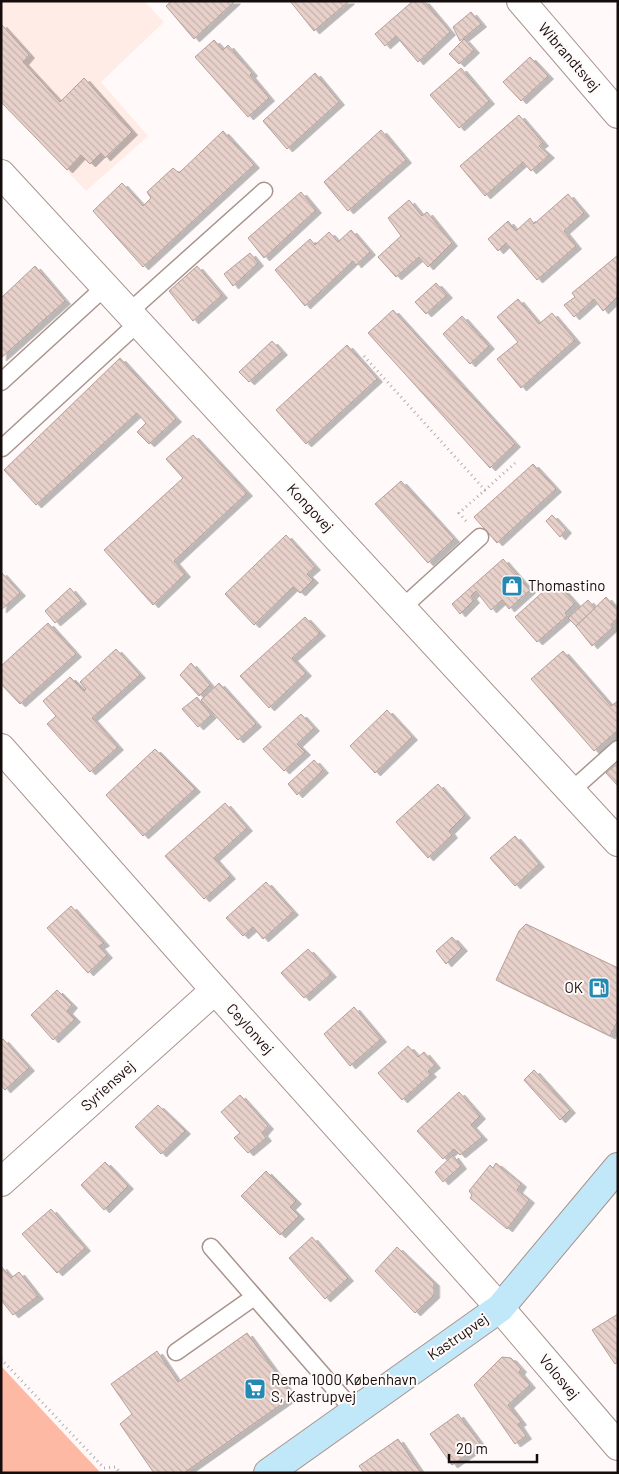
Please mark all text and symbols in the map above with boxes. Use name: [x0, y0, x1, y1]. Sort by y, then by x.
street label: Wibrandtsvej: [535, 18, 604, 94]
street label: Kongovej: [284, 479, 338, 535]
shop icon: Thomastino: [500, 574, 524, 598]
place label: Thomastino: [528, 576, 605, 594]
fuel station icon: OK: [587, 976, 611, 1000]
place label: OK: [565, 978, 583, 996]
street label: Ceylonvej: [223, 999, 278, 1057]
street label: Syriensvej: [77, 1056, 138, 1114]
street label: Kastrupvej: [424, 1309, 491, 1364]
street label: Volosvej: [536, 1350, 584, 1403]
place label: Rema 1000 København S, Kastrupvej: [271, 1370, 417, 1405]
supermarket icon: Rema 1000 København S, Kastrupvej: [243, 1377, 267, 1401]
scale bar: [449, 1432, 536, 1464]
text: 20 m: [456, 1439, 488, 1457]

